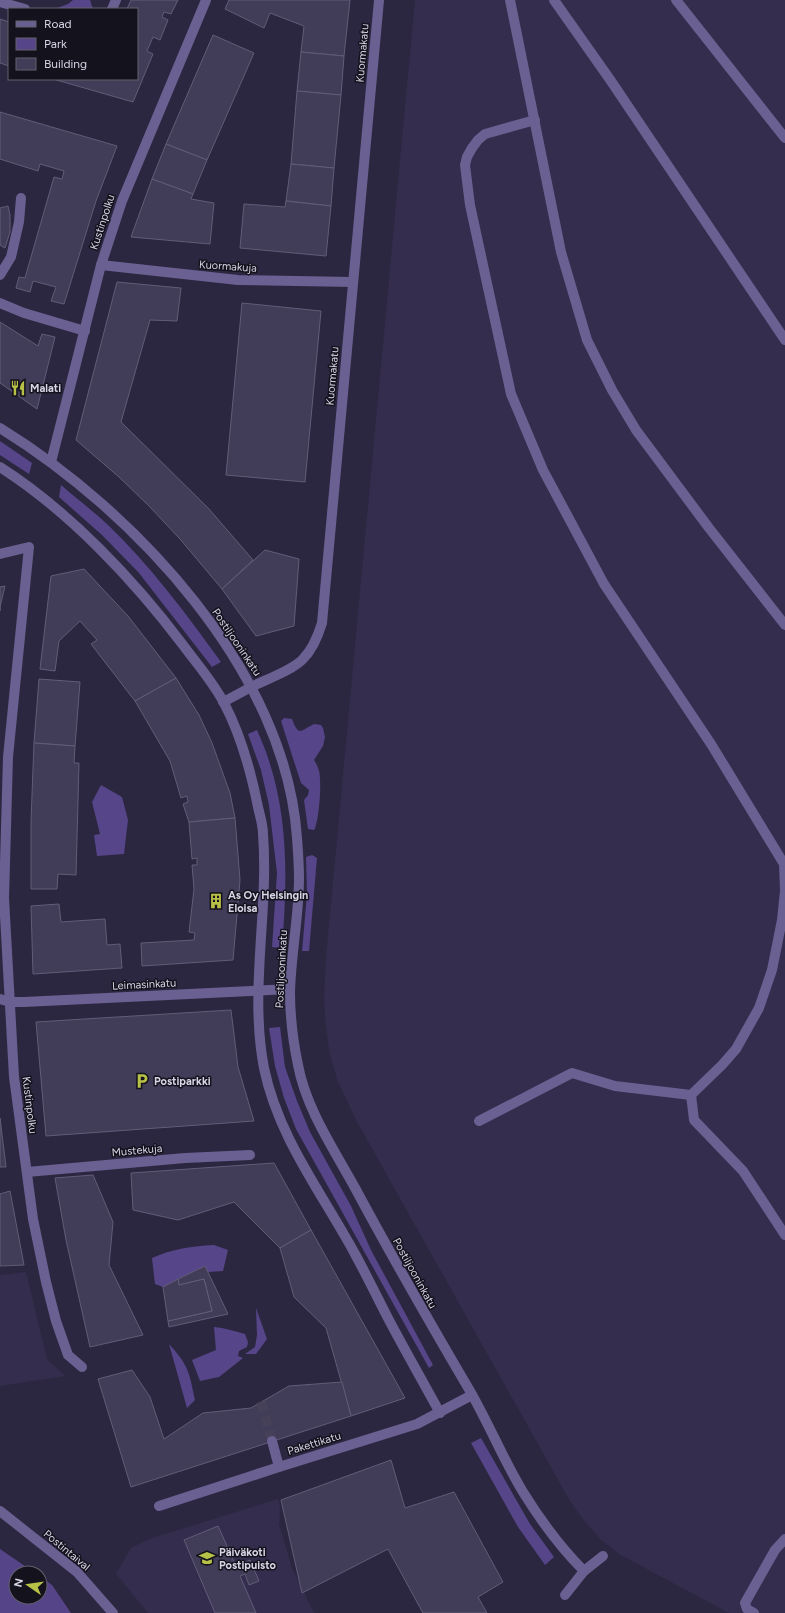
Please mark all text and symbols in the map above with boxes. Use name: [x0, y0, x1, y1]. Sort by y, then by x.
legend: [8, 8, 138, 80]
text: Road: [44, 17, 72, 31]
street label: Kuormakatu: [353, 23, 372, 83]
text: Park: [44, 37, 67, 51]
text: Building: [44, 57, 87, 71]
street label: Kustinpolku: [87, 193, 118, 252]
street label: Kuormakuja: [199, 258, 257, 275]
street label: Kuormakatu: [323, 346, 342, 406]
restaurant icon: Malati: [9, 379, 27, 397]
place label: Malati: [30, 382, 61, 395]
street label: Postiljooninkatu: [209, 606, 264, 678]
place label: As Oy Helsingin Eloisa: [228, 889, 308, 915]
building icon: As Oy Helsingin Eloisa: [207, 892, 225, 910]
street label: Postiljooninkatu: [273, 929, 290, 1009]
street label: Leimasinkatu: [112, 976, 176, 993]
parking icon: Postiparkki: [133, 1072, 151, 1090]
place label: Postiparkki: [154, 1075, 211, 1088]
street label: Kustinpolku: [20, 1076, 39, 1134]
street label: Mustekuja: [111, 1142, 163, 1159]
street label: Postiljooninkatu: [390, 1236, 439, 1311]
street label: Pakettikatu: [286, 1429, 342, 1458]
street label: Postintaival: [41, 1527, 93, 1574]
place label: Päiväkoti Postipuisto: [219, 1546, 277, 1572]
school or university icon: Päiväkoti Postipuisto: [198, 1549, 216, 1567]
north arrow: [8, 1565, 48, 1605]
text: N: [11, 1577, 26, 1588]

